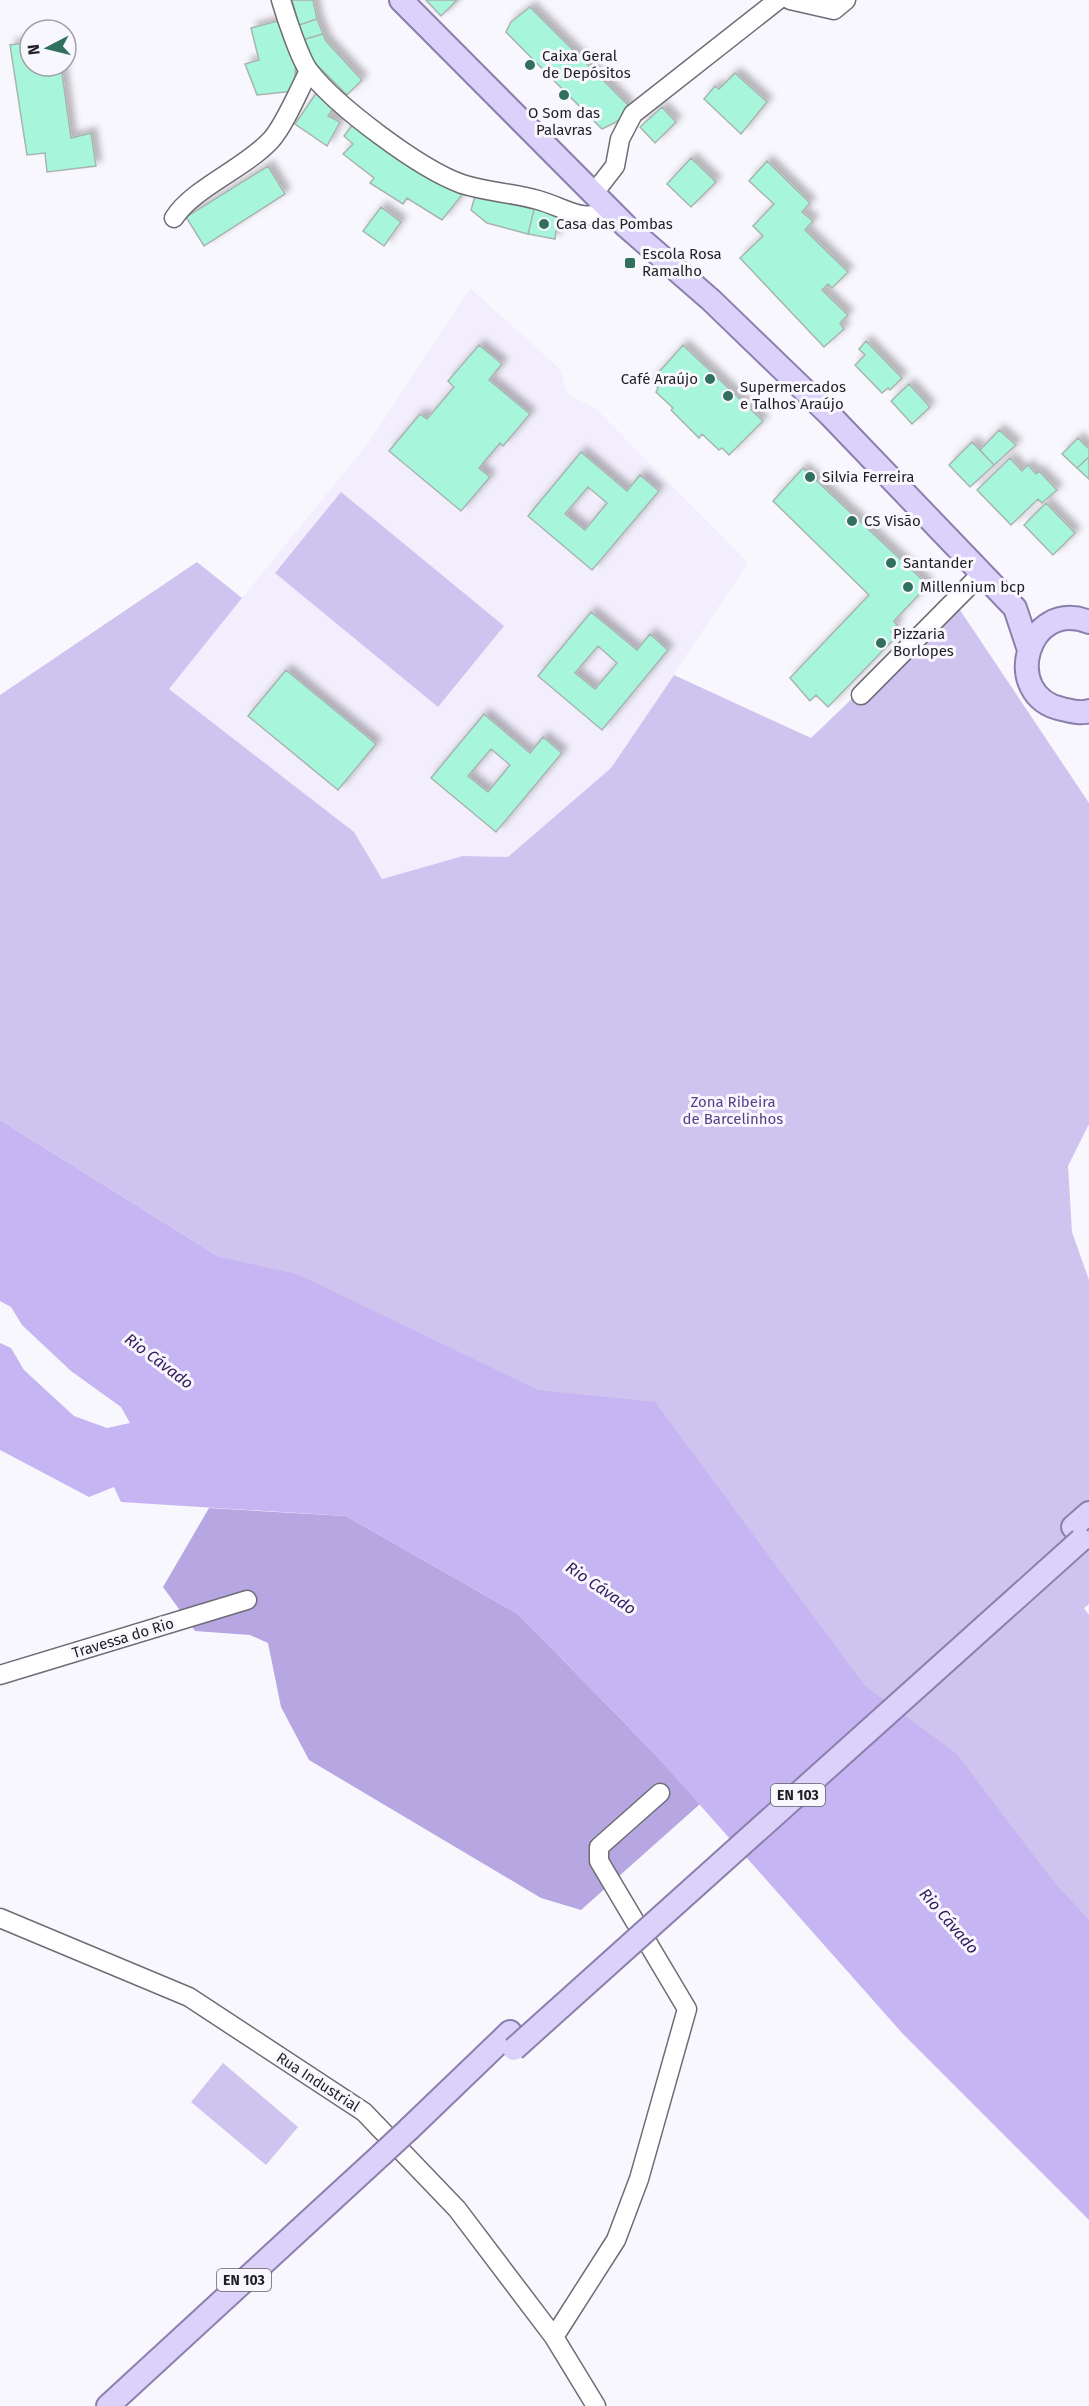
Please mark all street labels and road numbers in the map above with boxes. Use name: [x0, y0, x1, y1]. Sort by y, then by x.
street label: Travessa do Rio: [70, 1614, 176, 1662]
road number: EN 103: [771, 1784, 825, 1806]
street label: Rua Industrial: [273, 2048, 364, 2116]
road number: EN 103: [217, 2269, 271, 2291]

